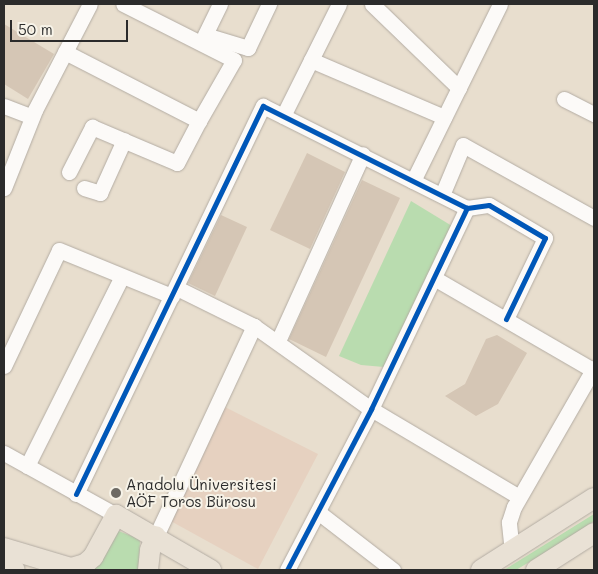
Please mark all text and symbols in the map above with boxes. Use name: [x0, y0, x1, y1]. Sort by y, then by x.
scale bar: [12, 10, 130, 42]
text: 50 m: [18, 19, 53, 39]
place label: Anadolu Üniversitesi AÖF Toros Bürosu: [126, 475, 277, 510]
marker: Anadolu Üniversitesi AÖF Toros Bürosu: [110, 487, 122, 499]

